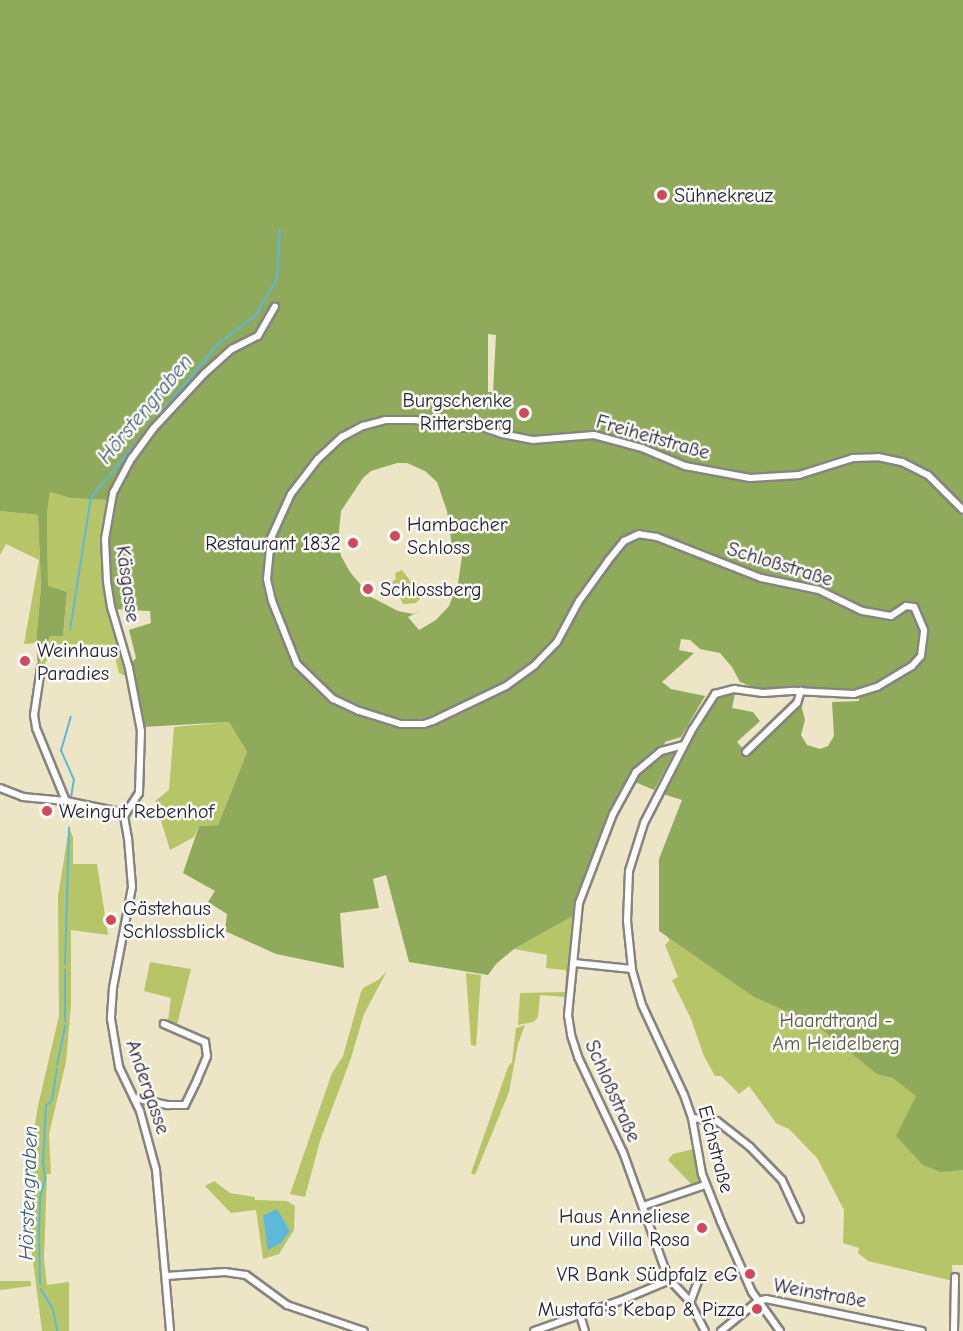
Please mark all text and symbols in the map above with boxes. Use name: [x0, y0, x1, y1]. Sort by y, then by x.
place label: Sühnekreuz: [674, 183, 773, 207]
marker: Sühnekreuz: [655, 188, 669, 202]
water label: Hörstengraben: [92, 349, 198, 469]
place label: Burgschenke Rittersberg: [402, 389, 512, 436]
marker: Burgschenke Rittersberg: [517, 406, 531, 420]
street label: Freiheitstraße: [593, 409, 713, 465]
place label: Hambacher Schloss: [407, 512, 508, 559]
marker: Hambacher Schloss: [388, 529, 402, 543]
place label: Restaurant 1832: [205, 531, 341, 555]
marker: Restaurant 1832: [346, 536, 360, 550]
street label: Schloßstraße: [724, 537, 836, 591]
street label: Käsgasse: [111, 544, 145, 624]
place label: Schlossberg: [380, 577, 482, 601]
marker: Schlossberg: [361, 582, 375, 596]
place label: Weinhaus Paradies: [37, 638, 118, 685]
marker: Weinhaus Paradies: [18, 654, 32, 668]
place label: Weingut Rebenhof: [59, 799, 214, 823]
marker: Weingut Rebenhof: [40, 804, 54, 818]
place label: Gästehaus Schlossblick: [123, 897, 225, 944]
marker: Gästehaus Schlossblick: [104, 913, 118, 927]
park label: Haardtrand - Am Heidelberg: [772, 1009, 900, 1056]
street label: Schloßstraße: [580, 1036, 646, 1146]
street label: Andergasse: [121, 1037, 175, 1137]
street label: Eichstraße: [693, 1103, 739, 1195]
water label: Hörstengraben: [13, 1125, 43, 1261]
place label: Haus Anneliese und Villa Rosa: [559, 1204, 690, 1251]
marker: Haus Anneliese und Villa Rosa: [695, 1221, 709, 1235]
place label: VR Bank Südpfalz eG: [557, 1262, 738, 1286]
marker: VR Bank Südpfalz eG: [743, 1267, 757, 1281]
street label: Weinstraße: [772, 1273, 868, 1313]
place label: Mustafa's Kebap & Pizza: [538, 1297, 745, 1321]
marker: Mustafa's Kebap & Pizza: [750, 1302, 764, 1316]

